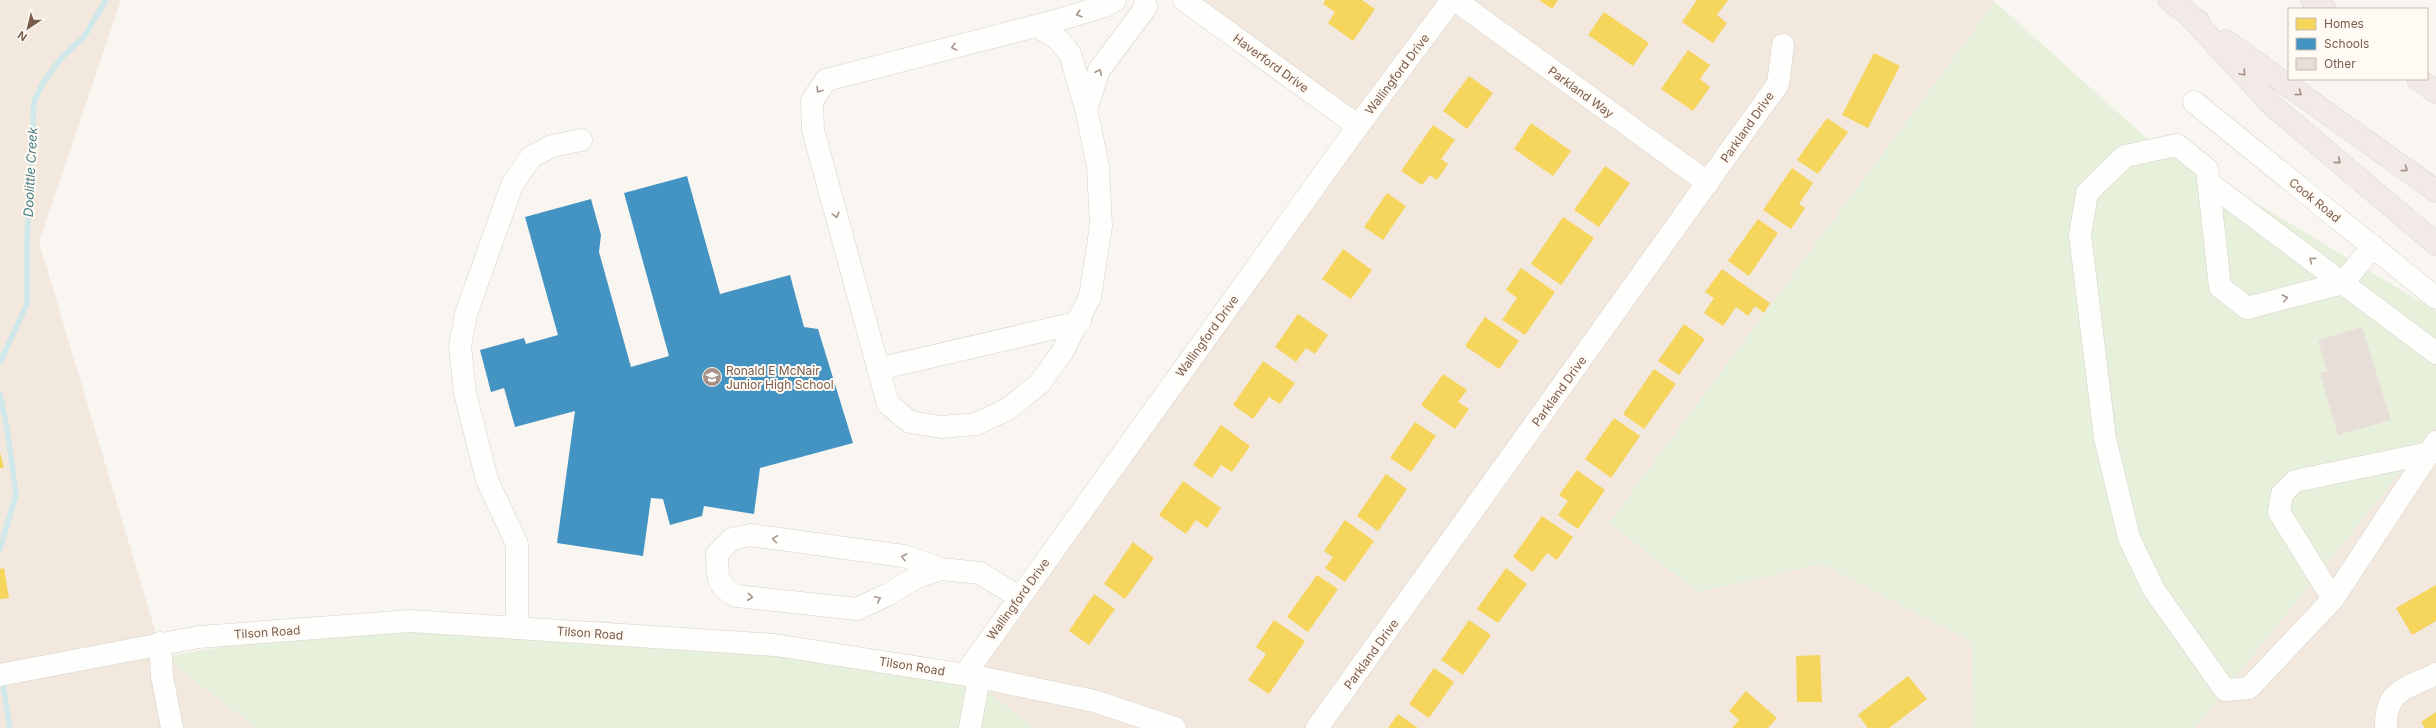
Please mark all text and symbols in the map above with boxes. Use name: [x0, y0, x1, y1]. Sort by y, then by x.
north arrow: [8, 8, 48, 48]
legend: [2288, 8, 2428, 80]
one-way arrow: [1076, 9, 1083, 18]
text: Homes: [2324, 16, 2364, 31]
text: N: [15, 28, 30, 44]
street label: Haverford Drive: [1230, 31, 1312, 95]
street label: Wallingford Drive: [1362, 31, 1432, 117]
text: Schools: [2324, 36, 2369, 51]
one-way arrow: [950, 42, 957, 51]
text: Other: [2324, 56, 2356, 71]
street label: Parkland Way: [1545, 63, 1617, 121]
one-way arrow: [2238, 68, 2245, 76]
one-way arrow: [1094, 69, 1102, 76]
one-way arrow: [816, 86, 824, 93]
one-way arrow: [2295, 88, 2302, 96]
street label: Parkland Drive: [1717, 89, 1777, 165]
water label: Doolittle Creek: [20, 126, 40, 217]
one-way arrow: [2333, 156, 2341, 163]
one-way arrow: [2400, 164, 2407, 171]
street label: Cook Road: [2286, 175, 2344, 225]
one-way arrow: [831, 211, 840, 218]
one-way arrow: [2309, 257, 2316, 265]
street label: Wallingford Drive: [1172, 292, 1242, 380]
one-way arrow: [2281, 295, 2288, 303]
street label: Parkland Drive: [1529, 353, 1589, 429]
place label: Ronald E McNair Junior High School: [726, 363, 834, 392]
school or university icon: Ronald E McNair Junior High School: [701, 366, 723, 388]
one-way arrow: [772, 535, 778, 544]
one-way arrow: [901, 553, 908, 562]
street label: Wallingford Drive: [983, 555, 1053, 643]
one-way arrow: [747, 593, 753, 602]
one-way arrow: [873, 596, 881, 604]
street label: Parkland Drive: [1341, 616, 1401, 692]
street label: Tilson Road: [233, 622, 301, 642]
street label: Tilson Road: [556, 623, 624, 643]
street label: Tilson Road: [878, 653, 946, 679]

